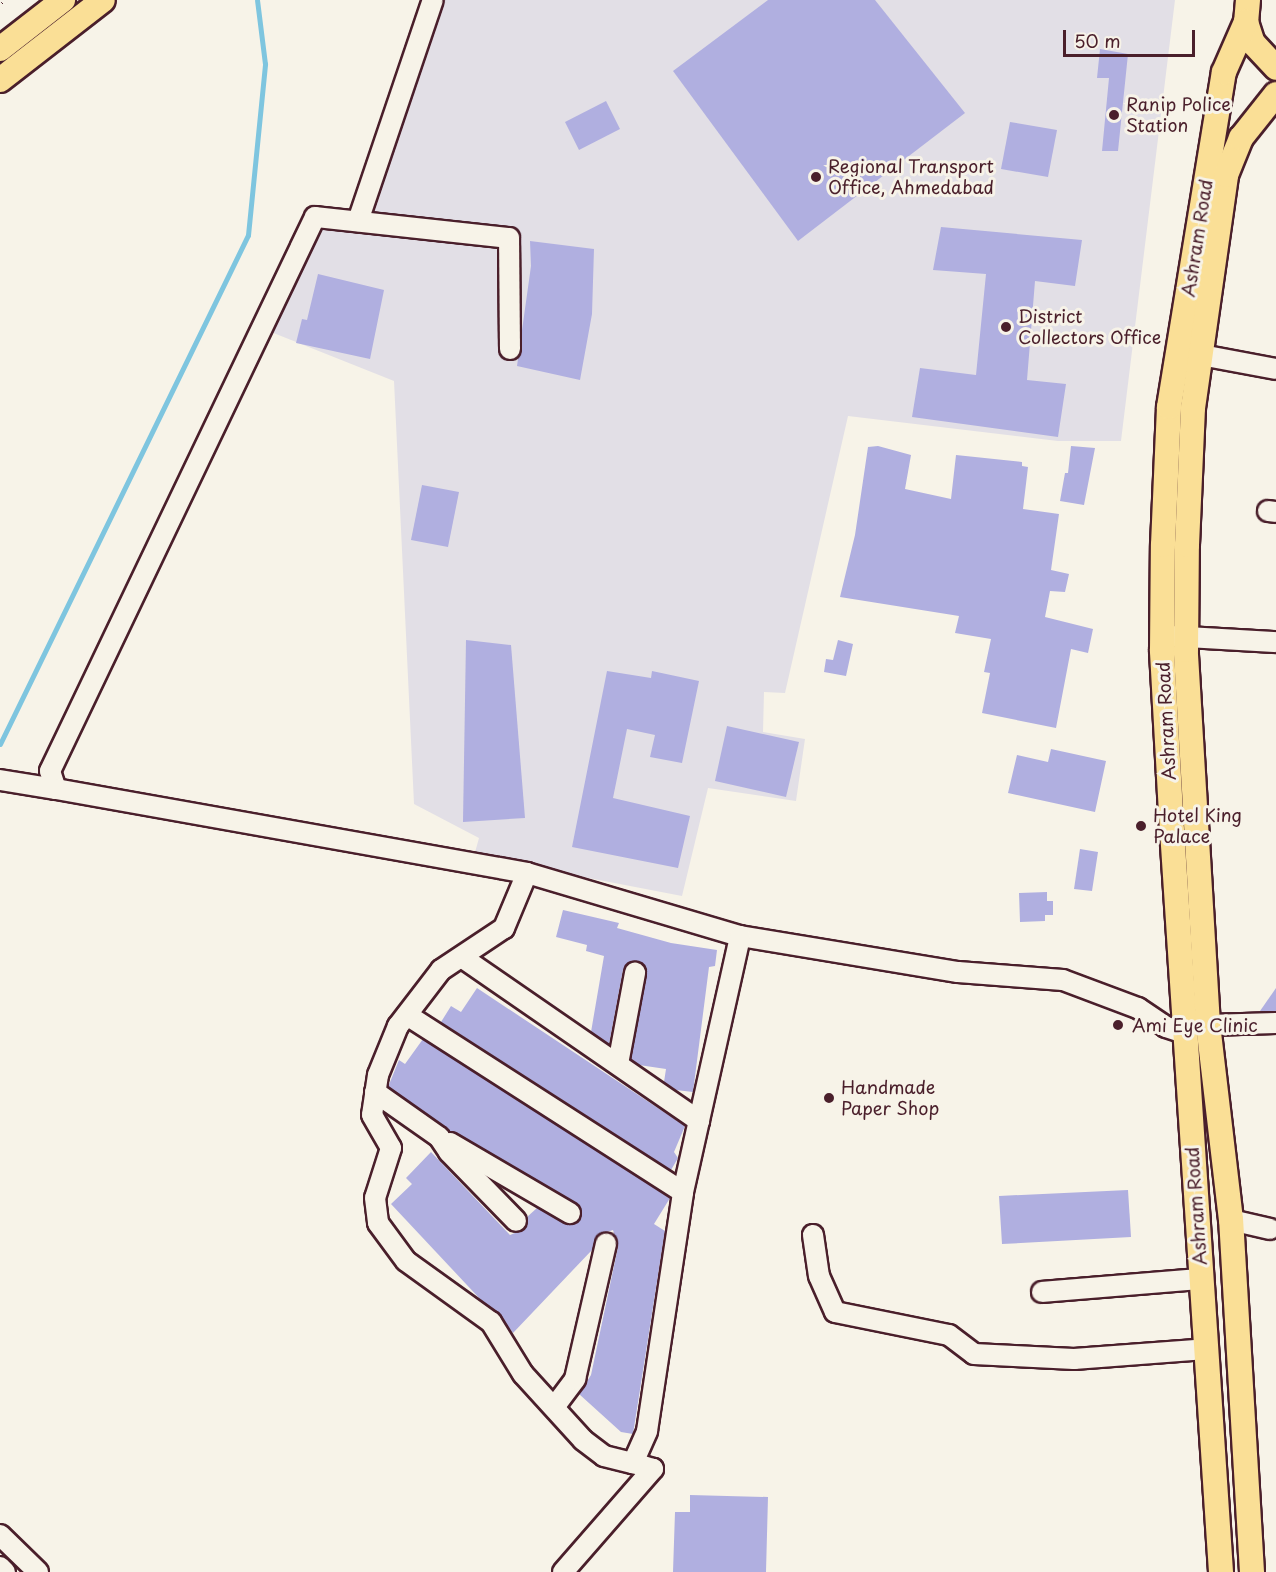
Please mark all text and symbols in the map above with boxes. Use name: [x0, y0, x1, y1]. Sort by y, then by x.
scale bar: [1066, 18, 1198, 56]
text: 50 m: [1074, 27, 1121, 54]
place label: Ranip Police Station: [1126, 94, 1230, 136]
marker: Ranip Police Station: [1107, 108, 1121, 122]
place label: Regional Transport Office, Ahmedabad: [828, 156, 994, 198]
marker: Regional Transport Office, Ahmedabad: [809, 170, 823, 184]
street label: Ashram Road: [1177, 178, 1217, 298]
place label: District Collectors Office: [1018, 306, 1163, 348]
marker: District Collectors Office: [999, 320, 1013, 334]
street label: Ashram Road: [1152, 661, 1180, 781]
place label: Hotel King Palace: [1153, 805, 1242, 848]
marker: Hotel King Palace: [1134, 819, 1148, 833]
place label: Ami Eye Clinic: [1132, 1014, 1258, 1036]
marker: Ami Eye Clinic: [1109, 1016, 1127, 1034]
place label: Handmade Paper Shop: [841, 1077, 940, 1120]
marker: Handmade Paper Shop: [822, 1091, 836, 1105]
street label: Ashram Road: [1181, 1146, 1211, 1266]

